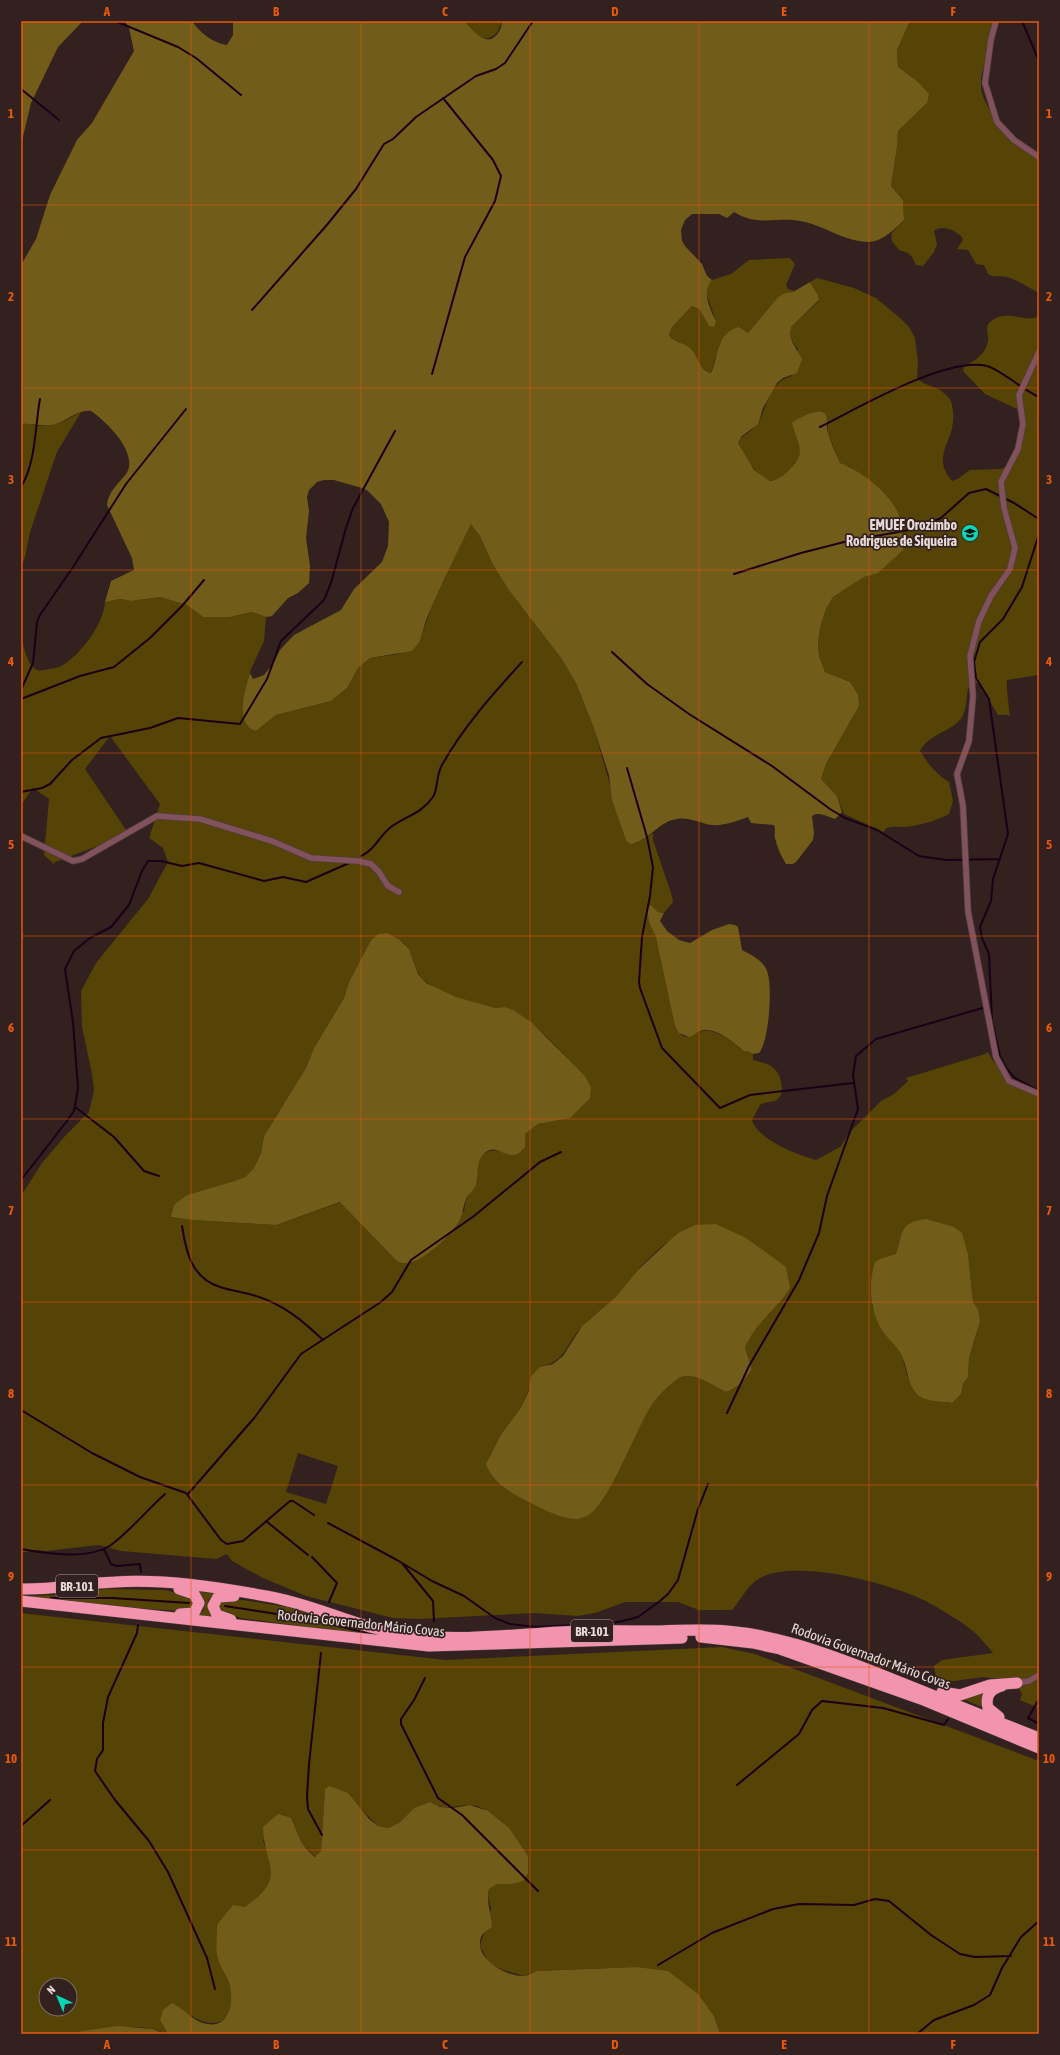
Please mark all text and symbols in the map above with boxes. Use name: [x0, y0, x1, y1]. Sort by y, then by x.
text: A: [103, 4, 111, 19]
text: B: [273, 4, 280, 19]
text: C: [442, 4, 448, 19]
text: D: [611, 4, 619, 19]
text: E: [781, 4, 787, 19]
text: F: [950, 4, 956, 19]
text: 1: [8, 106, 14, 121]
text: 1: [1046, 106, 1052, 121]
text: 2: [8, 289, 14, 304]
text: 2: [1046, 289, 1052, 304]
text: 3: [8, 472, 14, 487]
text: 3: [1046, 472, 1052, 487]
place label: EMUEF Orozimbo Rodrigues de Siqueira: [846, 517, 957, 549]
school or university icon: EMUEF Orozimbo Rodrigues de Siqueira: [960, 523, 980, 543]
text: 4: [7, 654, 14, 669]
text: 4: [1045, 654, 1052, 669]
text: 5: [8, 837, 14, 852]
text: 5: [1046, 837, 1052, 852]
text: 6: [8, 1020, 14, 1035]
text: 6: [1046, 1020, 1052, 1035]
text: 7: [8, 1203, 14, 1218]
text: 7: [1046, 1203, 1052, 1218]
text: 8: [8, 1386, 14, 1401]
text: 8: [1046, 1386, 1052, 1401]
text: 9: [8, 1569, 14, 1584]
text: 9: [1046, 1569, 1052, 1584]
road number: BR-101: [56, 1575, 98, 1597]
street label: Rodovia Governador Mário Covas: [277, 1606, 446, 1640]
road number: BR-101: [571, 1620, 613, 1642]
street label: Rodovia Governador Mário Covas: [789, 1620, 953, 1692]
text: 10: [5, 1751, 17, 1766]
text: 10: [1043, 1751, 1055, 1766]
text: 11: [5, 1934, 17, 1949]
text: 11: [1043, 1934, 1055, 1949]
north arrow: [38, 1977, 78, 2017]
text: N: [45, 1983, 58, 1996]
text: A: [103, 2037, 111, 2052]
text: B: [273, 2037, 280, 2052]
text: C: [442, 2037, 448, 2052]
text: D: [611, 2037, 619, 2052]
text: E: [781, 2037, 787, 2052]
text: F: [950, 2037, 956, 2052]

